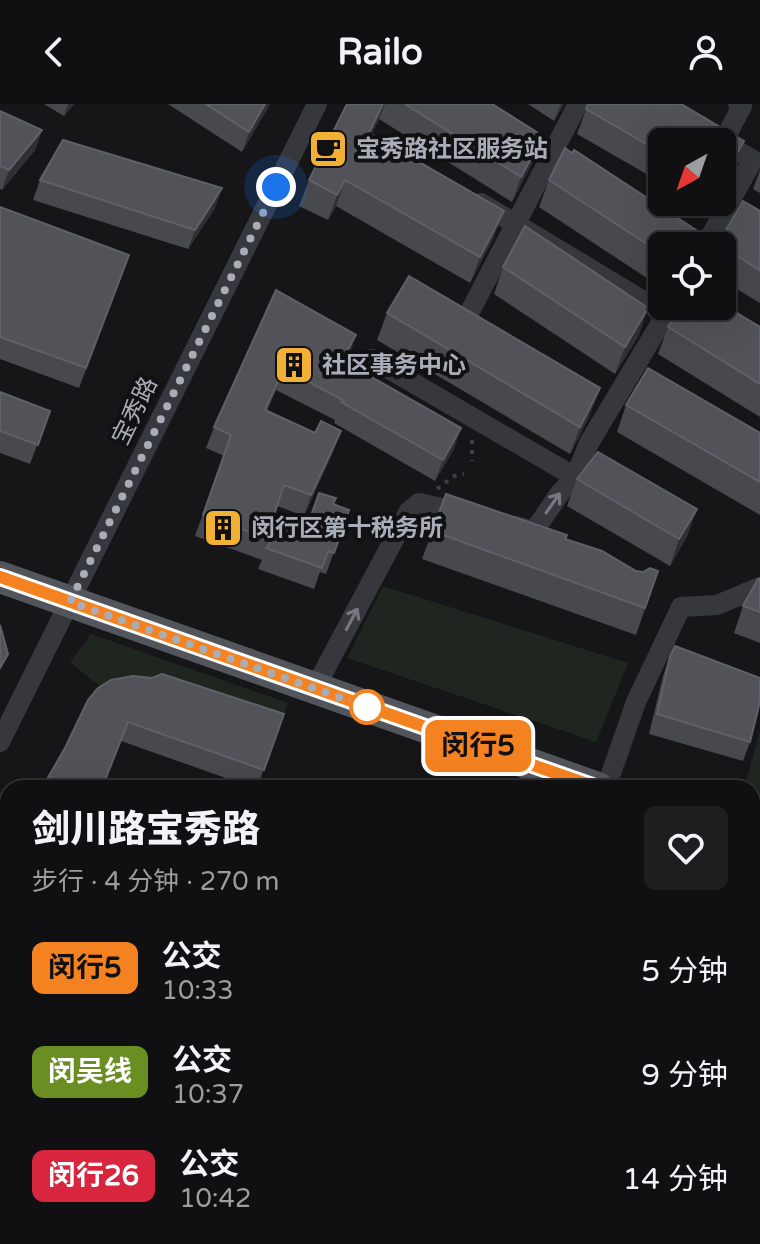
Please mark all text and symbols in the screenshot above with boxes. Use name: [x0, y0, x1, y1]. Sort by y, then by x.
icon: back: [32, 30, 76, 74]
icon: person: [684, 30, 728, 74]
text: Railo: [337, 31, 423, 74]
cafe icon: 宝秀路社区服务站: [307, 128, 349, 170]
north arrow: [648, 128, 736, 216]
map controls: [648, 128, 736, 320]
place label: 宝秀路社区服务站: [356, 135, 548, 164]
your location: [256, 167, 296, 207]
button: locate: [648, 232, 736, 320]
building icon: 社区事务中心: [273, 344, 315, 386]
place label: 社区事务中心: [322, 351, 466, 380]
street label: 宝秀路: [106, 372, 164, 450]
one-way arrow: [545, 492, 561, 514]
building icon: 闵行区第十税务所: [202, 507, 244, 549]
place label: 闵行区第十税务所: [251, 514, 443, 543]
one-way arrow: [344, 608, 360, 632]
unlabelled marker: [350, 690, 384, 724]
line badge: 闵行5: [432, 720, 524, 772]
text: 闵行5: [441, 729, 515, 763]
button: heart: [644, 806, 728, 890]
text: 剑川路宝秀路: [32, 807, 260, 853]
text: 步行 · 4 分钟 · 270 m: [32, 866, 279, 897]
text: 公交: [162, 938, 222, 975]
text: 闵行5: [48, 951, 122, 985]
text: 5 分钟: [641, 953, 728, 990]
text: 10:33: [162, 975, 234, 1006]
text: 公交: [172, 1042, 232, 1079]
text: 闵吴线: [48, 1055, 132, 1089]
text: 9 分钟: [641, 1057, 728, 1094]
text: 10:37: [172, 1079, 244, 1110]
text: 公交: [179, 1146, 239, 1183]
text: 闵行26: [48, 1159, 139, 1193]
text: 14 分钟: [623, 1161, 728, 1198]
text: 10:42: [179, 1183, 251, 1214]

